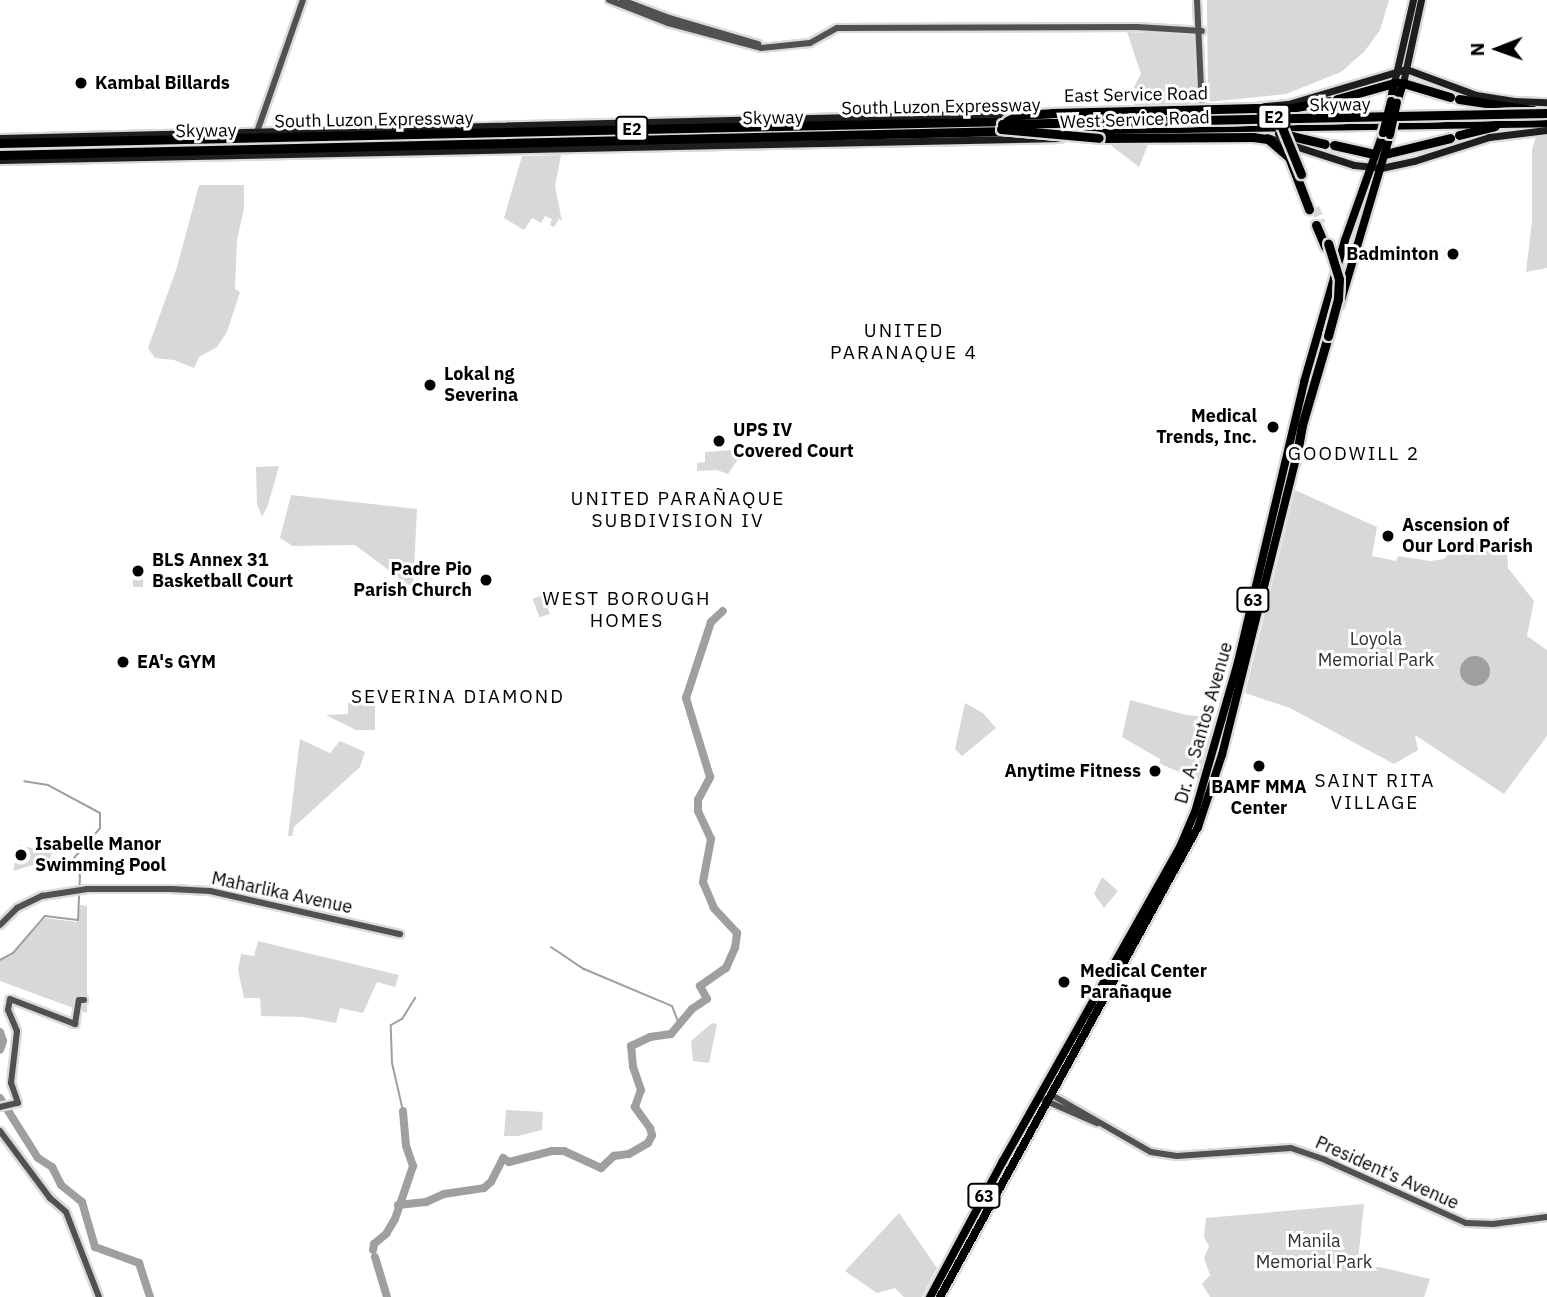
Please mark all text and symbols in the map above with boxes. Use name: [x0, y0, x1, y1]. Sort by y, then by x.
north arrow: [1463, 14, 1533, 84]
text: N: [1465, 42, 1489, 56]
place label: Kambal Billards: [95, 72, 230, 94]
marker: Kambal Billards: [73, 75, 89, 91]
street label: East Service Road: [1064, 83, 1208, 107]
street label: South Luzon Expressway: [841, 94, 1041, 120]
street label: Skyway: [1309, 94, 1371, 116]
road number: E2: [1256, 105, 1292, 130]
street label: South Luzon Expressway: [274, 107, 474, 133]
street label: Skyway: [742, 107, 804, 129]
street label: West Service Road: [1060, 107, 1210, 133]
road number: E2: [614, 116, 650, 141]
street label: Skyway: [175, 120, 237, 142]
place label: Badminton: [1346, 243, 1439, 265]
marker: Badminton: [1445, 246, 1461, 262]
district label: UNITED PARANAQUE 4: [831, 320, 977, 364]
place label: Lokal ng Severina: [444, 364, 518, 406]
marker: Lokal ng Severina: [422, 377, 438, 393]
place label: Medical Trends, Inc.: [1156, 406, 1257, 448]
marker: Medical Trends, Inc.: [1263, 417, 1283, 437]
place label: UPS IV Covered Court: [733, 420, 854, 462]
marker: UPS IV Covered Court: [711, 433, 727, 449]
district label: GOODWILL 2: [1289, 443, 1419, 465]
district label: UNITED PARAÑAQUE SUBDIVISION IV: [573, 488, 783, 532]
place label: Ascension of Our Lord Parish: [1402, 515, 1533, 558]
marker: Ascension of Our Lord Parish: [1380, 528, 1396, 544]
place label: BLS Annex 31 Basketball Court: [152, 550, 293, 592]
place label: Padre Pio Parish Church: [353, 559, 472, 602]
marker: BLS Annex 31 Basketball Court: [130, 563, 146, 579]
marker: Padre Pio Parish Church: [478, 572, 494, 588]
road number: 63: [1236, 587, 1270, 612]
district label: WEST BOROUGH HOMES: [544, 588, 710, 632]
park label: Loyola Memorial Park: [1318, 629, 1434, 672]
street label: Dr. A. Santos Avenue: [1171, 640, 1237, 806]
place label: EA's GYM: [137, 651, 216, 673]
marker: EA's GYM: [115, 654, 131, 670]
district label: SEVERINA DIAMOND: [353, 686, 563, 708]
marker: BAMF MMA Center: [1251, 758, 1267, 774]
place label: Anytime Fitness: [1005, 760, 1141, 782]
marker: Anytime Fitness: [1147, 763, 1163, 779]
district label: SAINT RITA VILLAGE: [1316, 770, 1434, 814]
place label: BAMF MMA Center: [1211, 777, 1307, 820]
place label: Isabelle Manor Swimming Pool: [35, 834, 166, 876]
marker: Isabelle Manor Swimming Pool: [13, 847, 29, 863]
street label: Maharlika Avenue: [210, 868, 354, 918]
place label: Medical Center Parañaque: [1080, 961, 1207, 1004]
marker: Medical Center Parañaque: [1054, 972, 1074, 992]
street label: President's Avenue: [1312, 1132, 1462, 1214]
road number: 63: [967, 1184, 1002, 1208]
park label: Manila Memorial Park: [1256, 1231, 1372, 1274]

